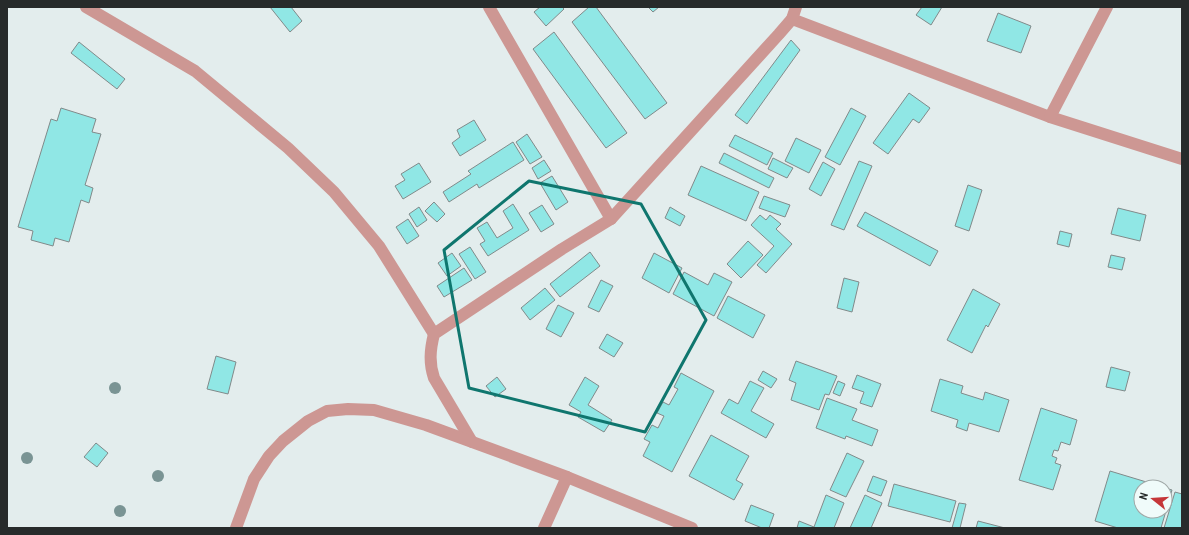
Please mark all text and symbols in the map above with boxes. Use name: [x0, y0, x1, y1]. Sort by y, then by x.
north arrow: [1133, 479, 1173, 519]
text: N: [1137, 491, 1151, 501]

